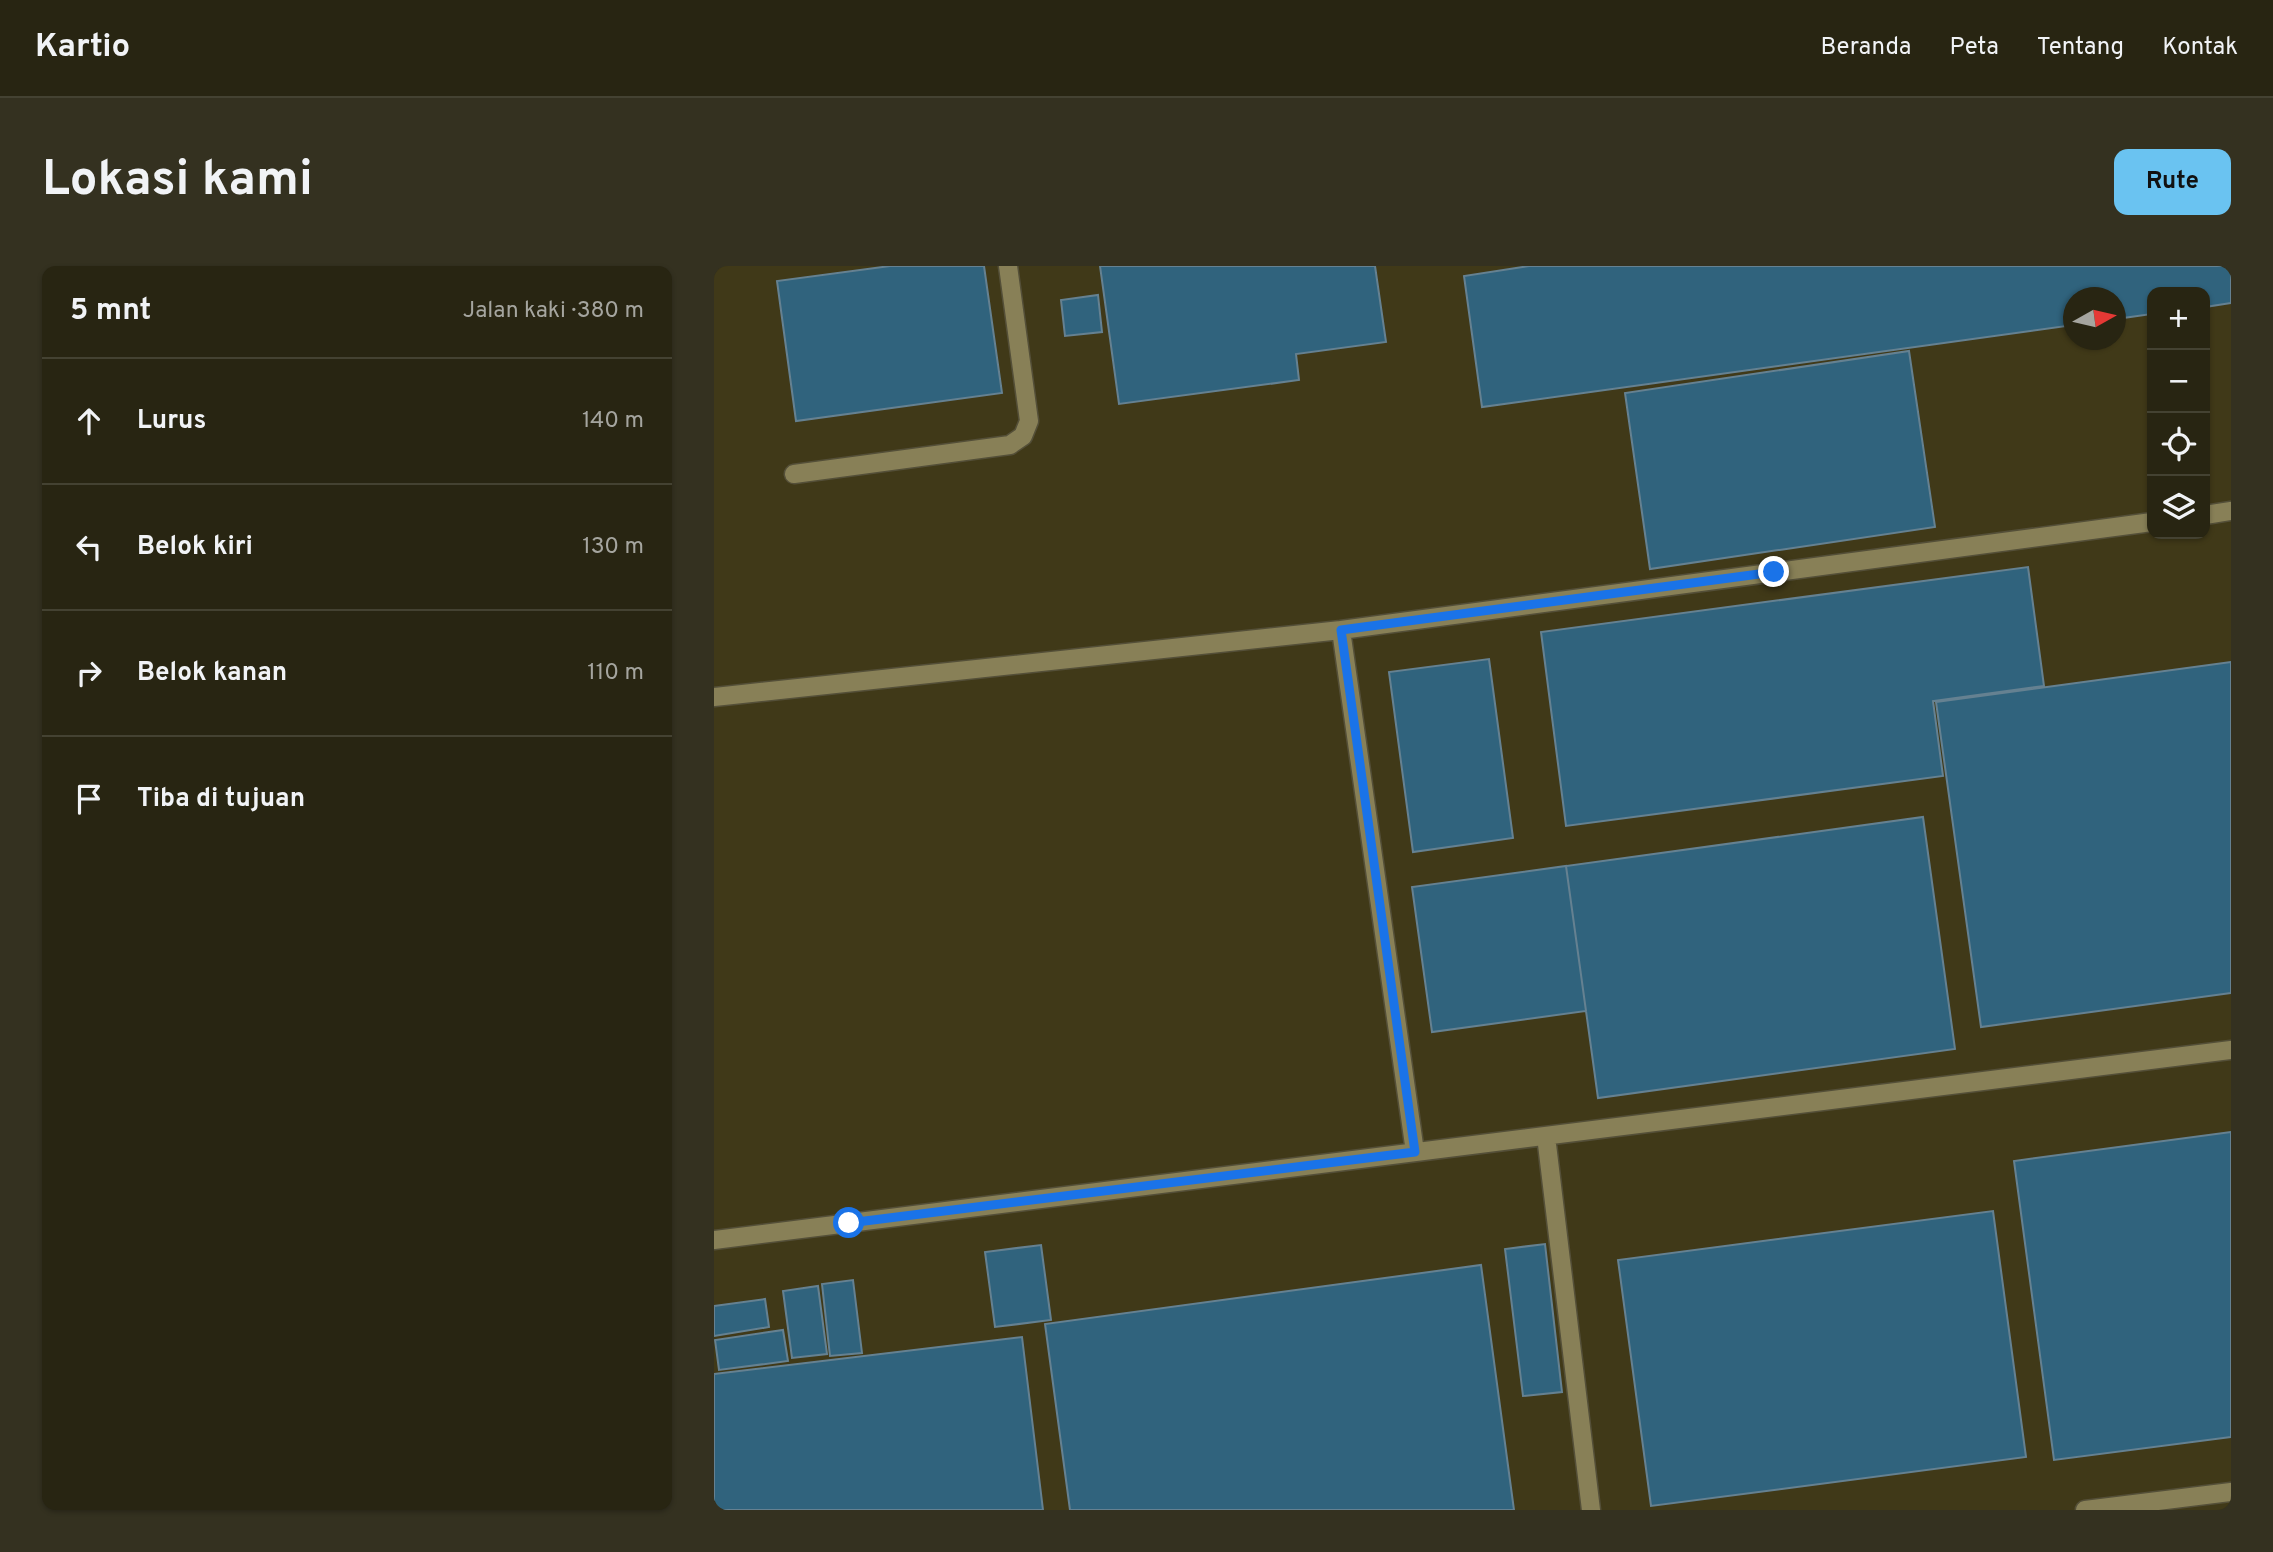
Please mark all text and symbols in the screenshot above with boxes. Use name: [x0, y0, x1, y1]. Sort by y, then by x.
text: Kartio: [35, 27, 130, 69]
text: Beranda: [1821, 33, 1912, 63]
text: Peta: [1950, 33, 1999, 63]
text: Tentang: [2037, 33, 2124, 63]
text: Kontak: [2162, 33, 2238, 63]
button: Rute: [2114, 149, 2231, 215]
text: Lokasi kami: [42, 151, 313, 213]
north arrow: [2063, 287, 2126, 350]
map controls: [2147, 287, 2210, 539]
button: +: [2147, 287, 2210, 350]
text: 5 mnt: [70, 293, 151, 330]
text: Jalan kaki · 380 m: [463, 297, 644, 326]
button: −: [2147, 350, 2210, 413]
icon: ahead: [70, 402, 108, 440]
text: Lurus: [137, 405, 206, 438]
text: 140 m: [582, 407, 644, 436]
button: locate: [2147, 413, 2210, 476]
button: layers: [2147, 476, 2210, 539]
icon: left: [70, 528, 108, 566]
text: Belok kiri: [137, 531, 253, 564]
text: 130 m: [582, 533, 644, 562]
route end: [1758, 556, 1789, 587]
icon: right: [70, 654, 108, 692]
text: Belok kanan: [137, 657, 287, 690]
text: 110 m: [587, 659, 644, 688]
icon: arrive: [70, 780, 108, 818]
text: Tiba di tujuan: [137, 783, 305, 816]
route start: [833, 1207, 864, 1238]

